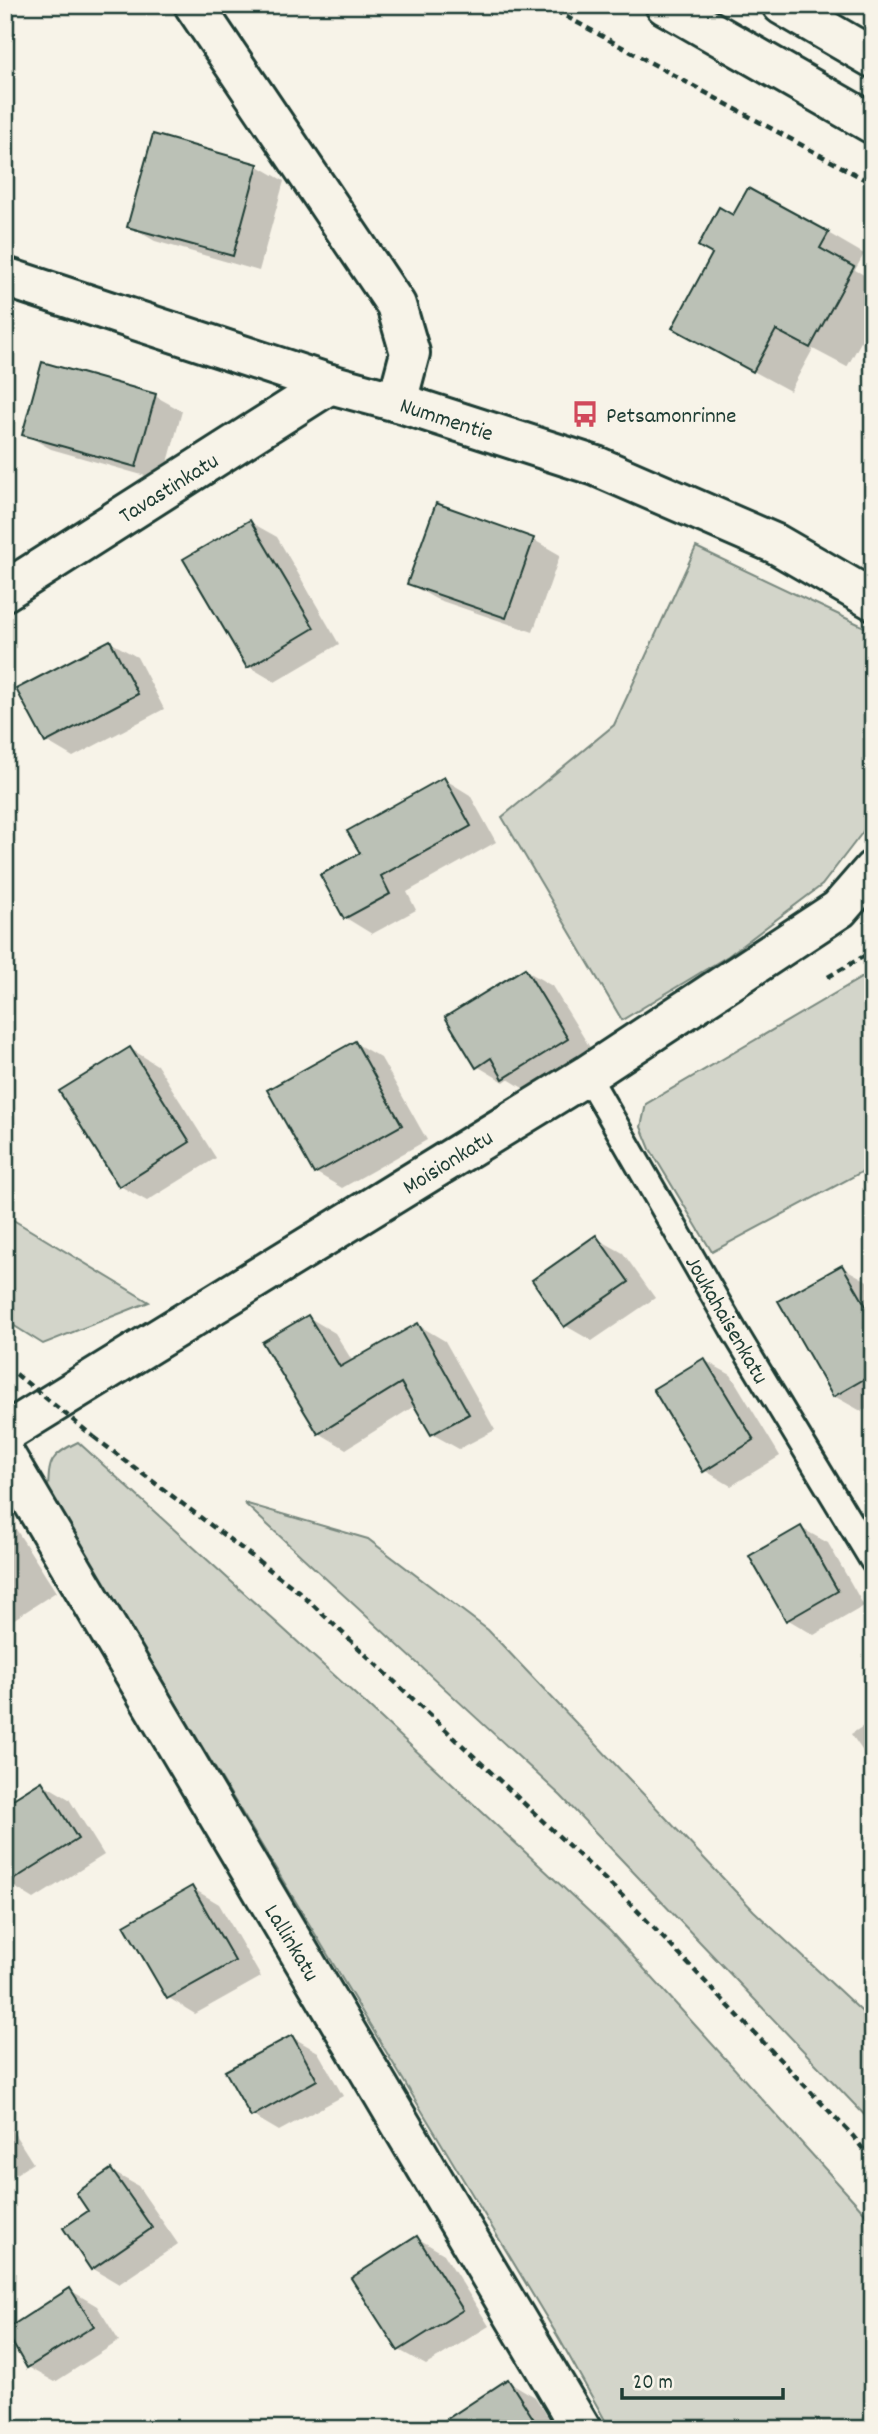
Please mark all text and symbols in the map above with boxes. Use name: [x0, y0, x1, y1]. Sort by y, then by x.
street label: Nummentie: [395, 391, 497, 452]
bus stop icon: Petsamonrinne: [570, 399, 600, 429]
place label: Petsamonrinne: [606, 401, 736, 434]
street label: Tavastinkatu: [114, 446, 226, 534]
street label: Moisionkatu: [397, 1123, 501, 1205]
street label: Joukahaisenkatu: [675, 1250, 775, 1391]
street label: Lallinkatu: [254, 1899, 326, 1989]
scale bar: [622, 2357, 784, 2401]
text: 20 m: [633, 2369, 673, 2399]

